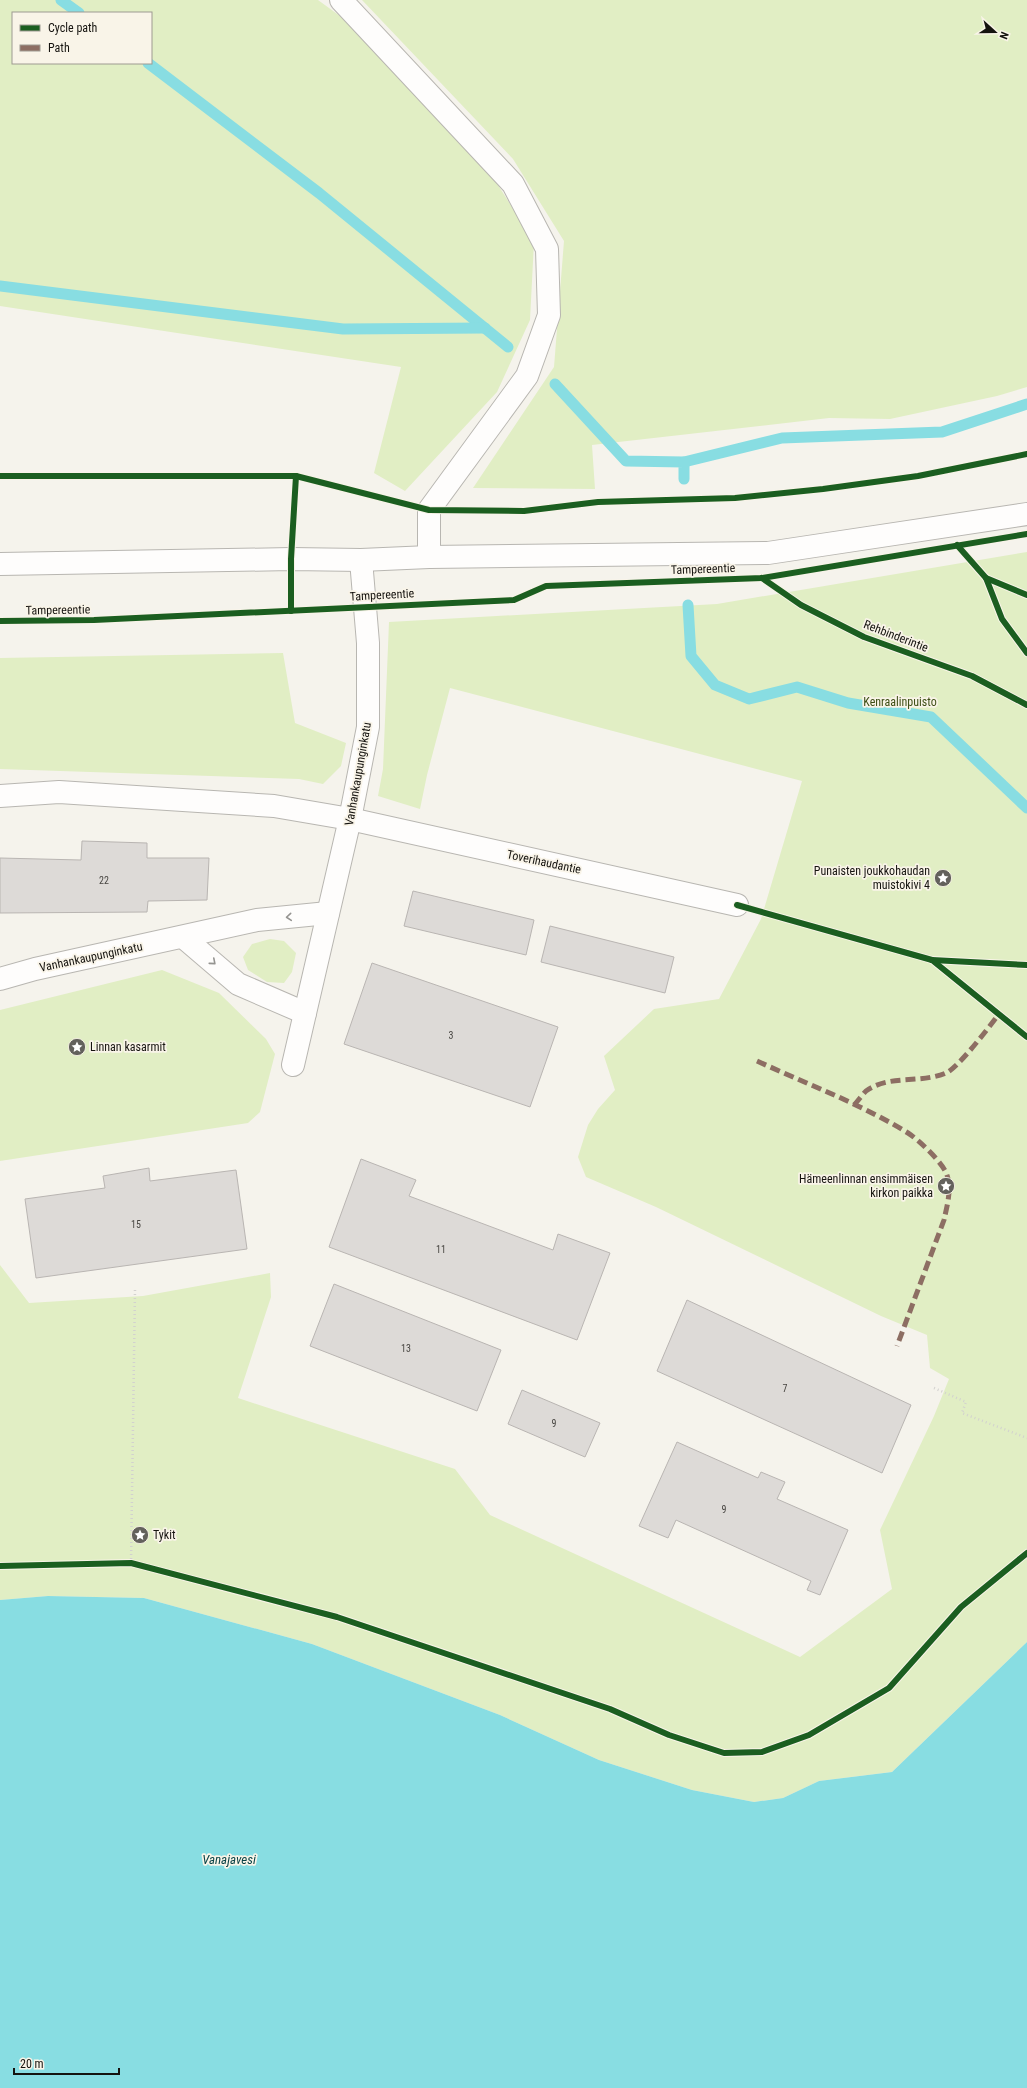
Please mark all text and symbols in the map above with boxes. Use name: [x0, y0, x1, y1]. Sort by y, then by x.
legend: [12, 12, 152, 64]
north arrow: [975, 12, 1015, 52]
text: Cycle path: [48, 21, 98, 35]
text: N: [997, 30, 1011, 41]
text: Path: [48, 41, 70, 55]
street label: Tampereentie: [671, 561, 736, 577]
street label: Tampereentie: [349, 586, 415, 604]
street label: Tampereentie: [26, 602, 91, 618]
street label: Rehbinderintie: [862, 617, 931, 655]
park label: Kenraalinpuisto: [863, 695, 937, 709]
street label: Vanhankaupunginkatu: [342, 721, 374, 827]
street label: Toverihaudantie: [506, 847, 583, 877]
place label: Punaisten joukkohaudan muistokivi 4: [814, 864, 930, 892]
place icon: Punaisten joukkohaudan muistokivi 4: [933, 868, 953, 888]
house number: 22: [99, 875, 109, 886]
one-way arrow: [286, 912, 292, 921]
street label: Vanhankaupunginkatu: [38, 939, 144, 975]
one-way arrow: [208, 957, 215, 964]
house number: 3: [449, 1030, 454, 1041]
place icon: Linnan kasarmit: [67, 1037, 87, 1057]
place label: Linnan kasarmit: [90, 1040, 166, 1054]
place label: Hämeenlinnan ensimmäisen kirkon paikka: [799, 1172, 933, 1200]
place icon: Hämeenlinnan ensimmäisen kirkon paikka: [936, 1176, 956, 1196]
house number: 15: [131, 1219, 141, 1230]
house number: 11: [436, 1244, 446, 1255]
house number: 13: [401, 1343, 411, 1354]
house number: 7: [783, 1383, 788, 1394]
house number: 9: [552, 1418, 557, 1429]
house number: 9: [722, 1504, 727, 1515]
place icon: Tykit: [130, 1525, 150, 1545]
place label: Tykit: [153, 1528, 176, 1542]
water label: Vanajavesi: [202, 1852, 256, 1867]
scale bar: [14, 2050, 119, 2076]
text: 20 m: [20, 2057, 44, 2071]

